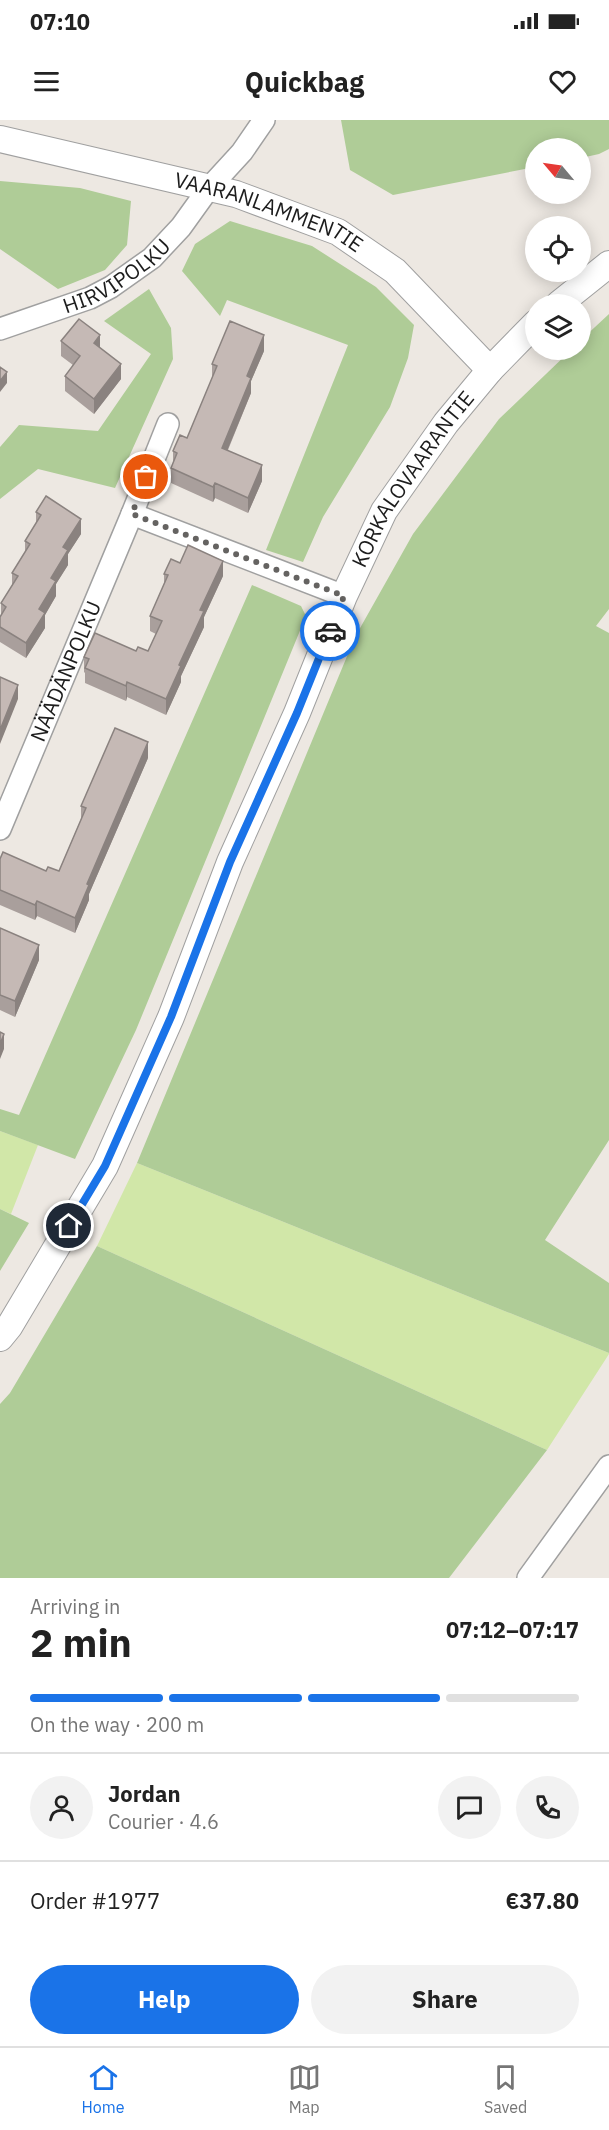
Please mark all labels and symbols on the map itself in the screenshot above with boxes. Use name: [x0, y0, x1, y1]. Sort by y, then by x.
north arrow: [525, 138, 591, 204]
street label: VAARANLAMMENTIE: [172, 165, 369, 258]
street label: HIRVIPOLKU: [59, 232, 176, 319]
street label: KORKALOVAARANTIE: [345, 385, 480, 572]
pin: [120, 451, 171, 502]
street label: NÄÄDÄNPOLKU: [23, 596, 107, 745]
courier: [300, 601, 360, 661]
pin: [43, 1200, 94, 1251]

